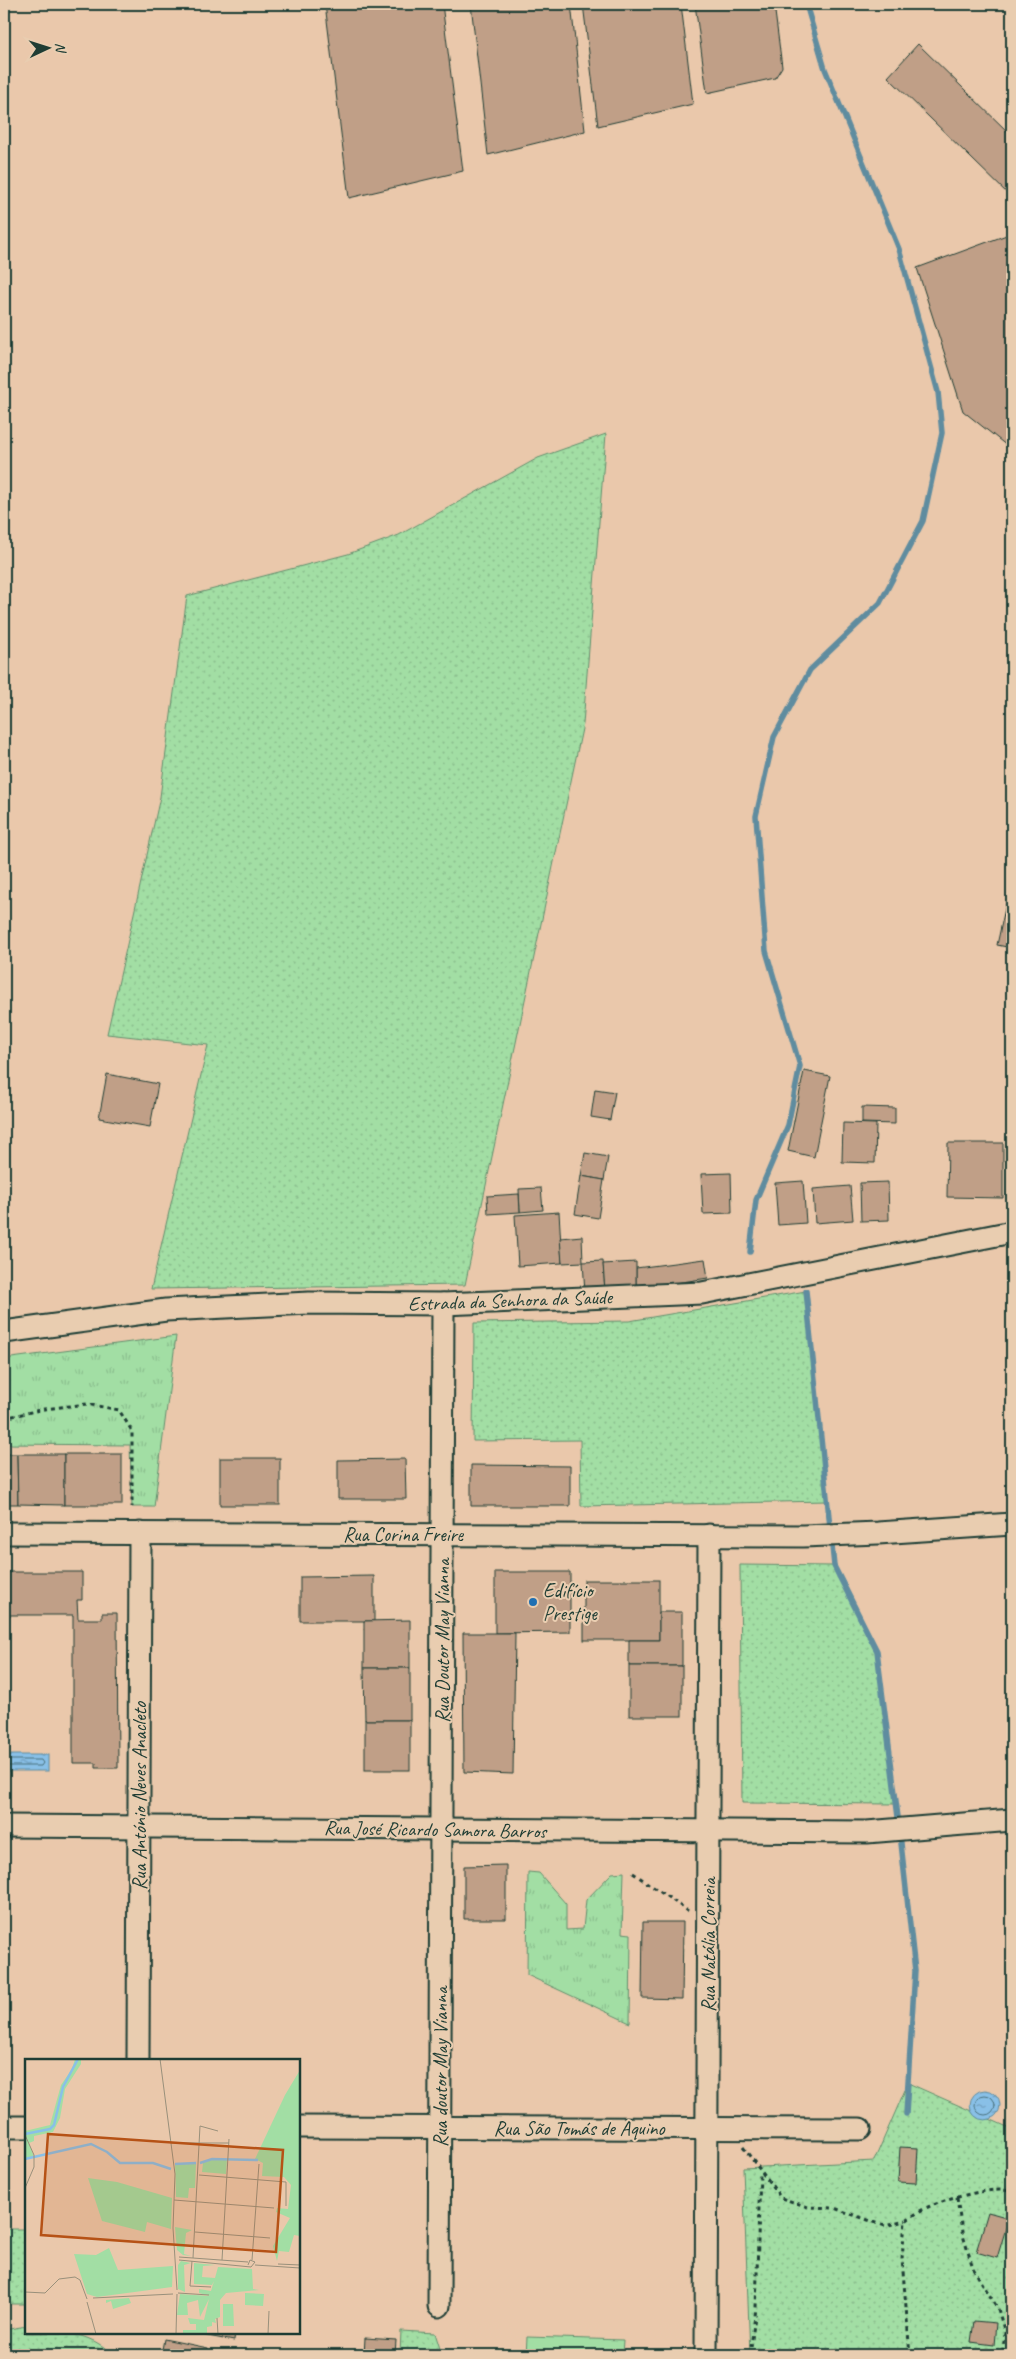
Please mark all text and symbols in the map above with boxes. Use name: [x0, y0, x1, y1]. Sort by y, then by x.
north arrow: [22, 22, 72, 72]
text: N: [52, 42, 69, 54]
street label: Estrada da Senhora da Saúde: [408, 1284, 614, 1317]
street label: Rua Corina Freire: [343, 1522, 465, 1547]
street label: Rua Doutor May Vianna: [430, 1557, 455, 1723]
place label: Edifício Prestige: [543, 1578, 598, 1626]
marker: Edifício Prestige: [527, 1596, 539, 1608]
street label: Rua António Neves Anacleto: [127, 1701, 152, 1890]
street label: Rua José Ricardo Samora Barros: [324, 1815, 549, 1844]
street label: Rua Natália Correia: [696, 1876, 721, 2012]
street label: Rua doutor May Vianna: [428, 1985, 453, 2147]
inset map: [25, 2059, 300, 2334]
street label: Rua São Tomás de Aquino: [494, 2116, 665, 2141]

